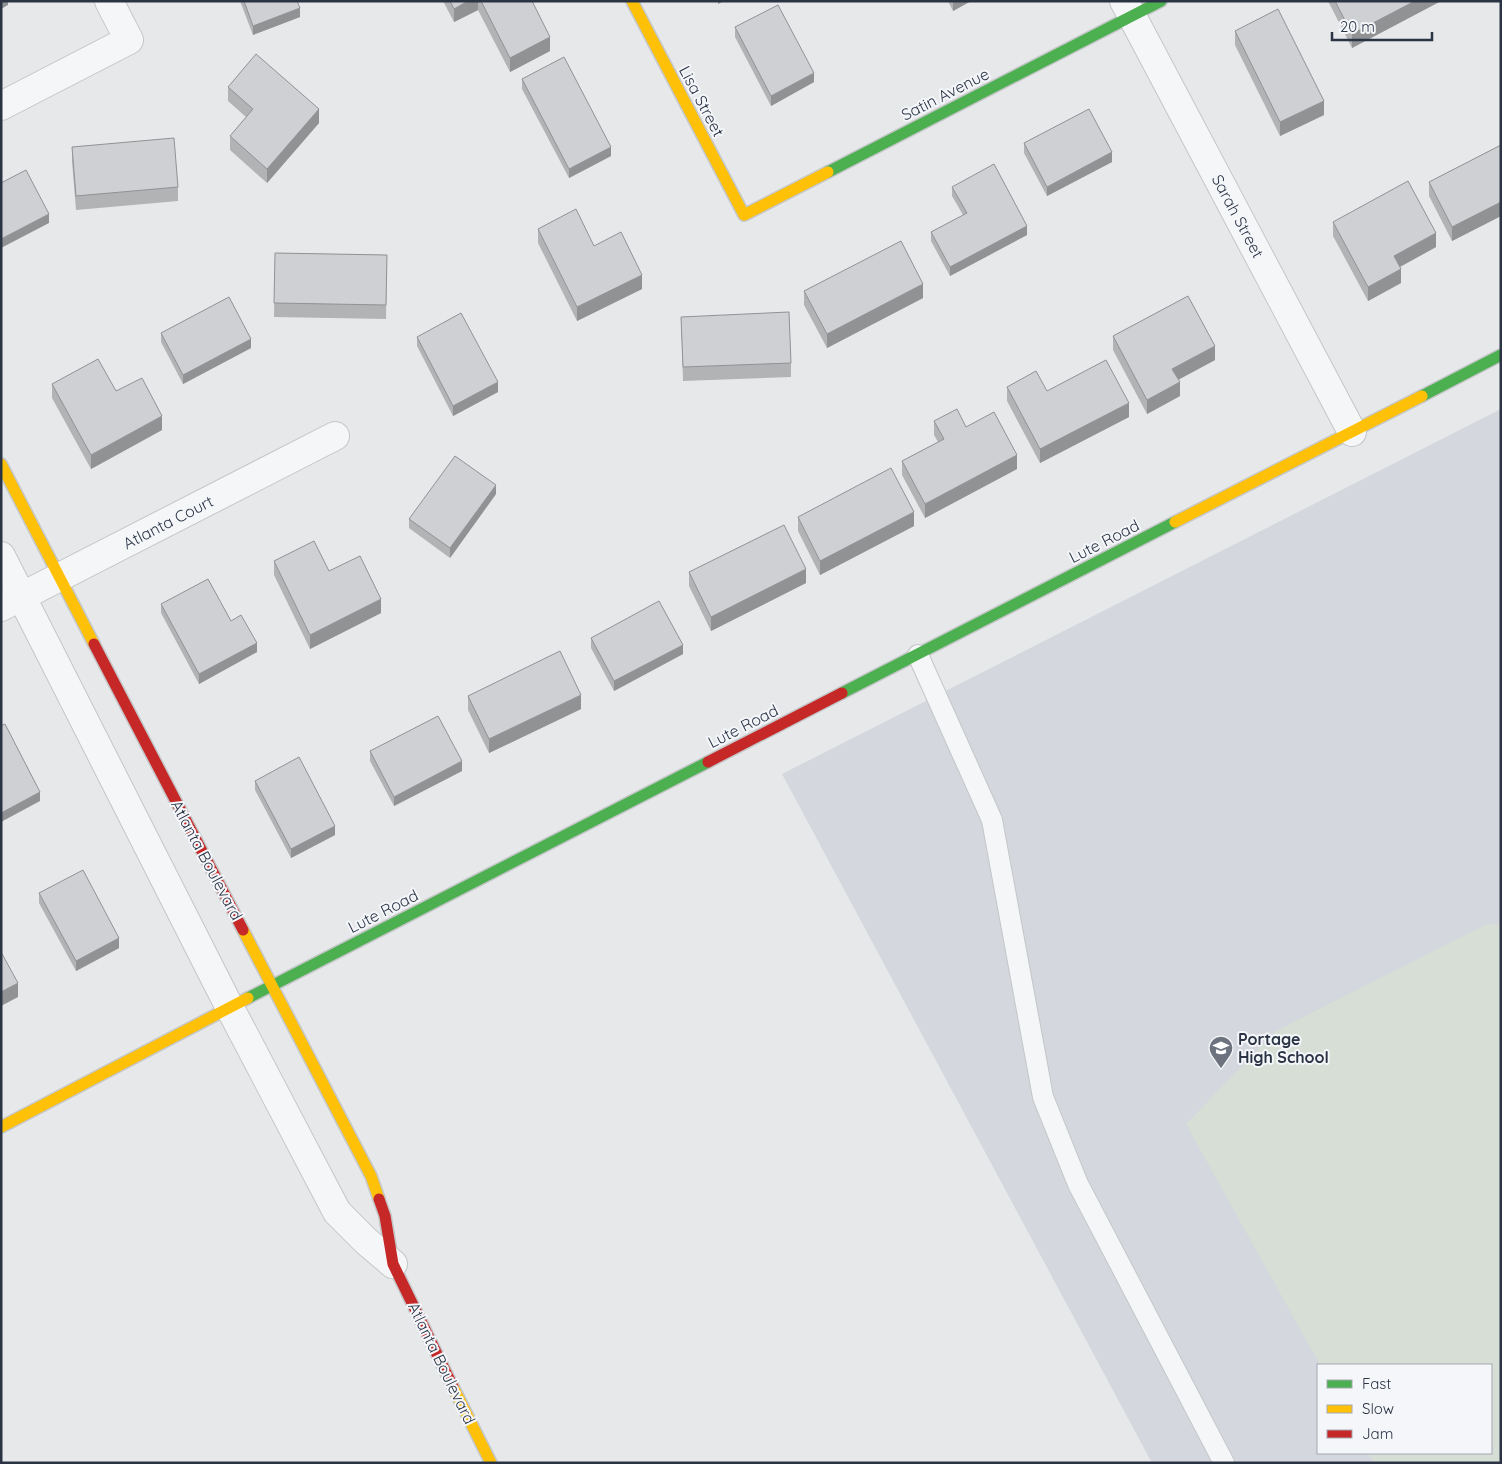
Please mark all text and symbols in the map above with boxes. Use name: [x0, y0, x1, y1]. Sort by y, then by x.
scale bar: [1332, 10, 1432, 42]
text: 20 m: [1340, 17, 1375, 36]
street label: Lisa Street: [675, 62, 729, 140]
street label: Satin Avenue: [898, 63, 992, 125]
street label: Sarah Street: [1208, 171, 1268, 261]
street label: Atlanta Court: [120, 491, 216, 553]
street label: Lute Road: [1066, 515, 1142, 567]
street label: Lute Road: [705, 700, 781, 752]
street label: Atlanta Boulevard: [167, 797, 247, 923]
street label: Lute Road: [345, 885, 421, 937]
place label: Portage High School: [1238, 1029, 1329, 1067]
school or university icon: Portage High School: [1208, 1035, 1234, 1069]
street label: Atlanta Boulevard: [404, 1299, 480, 1427]
legend: [1317, 1364, 1492, 1454]
text: Fast: [1362, 1374, 1391, 1393]
text: Slow: [1362, 1399, 1394, 1418]
text: Jam: [1362, 1424, 1393, 1443]

